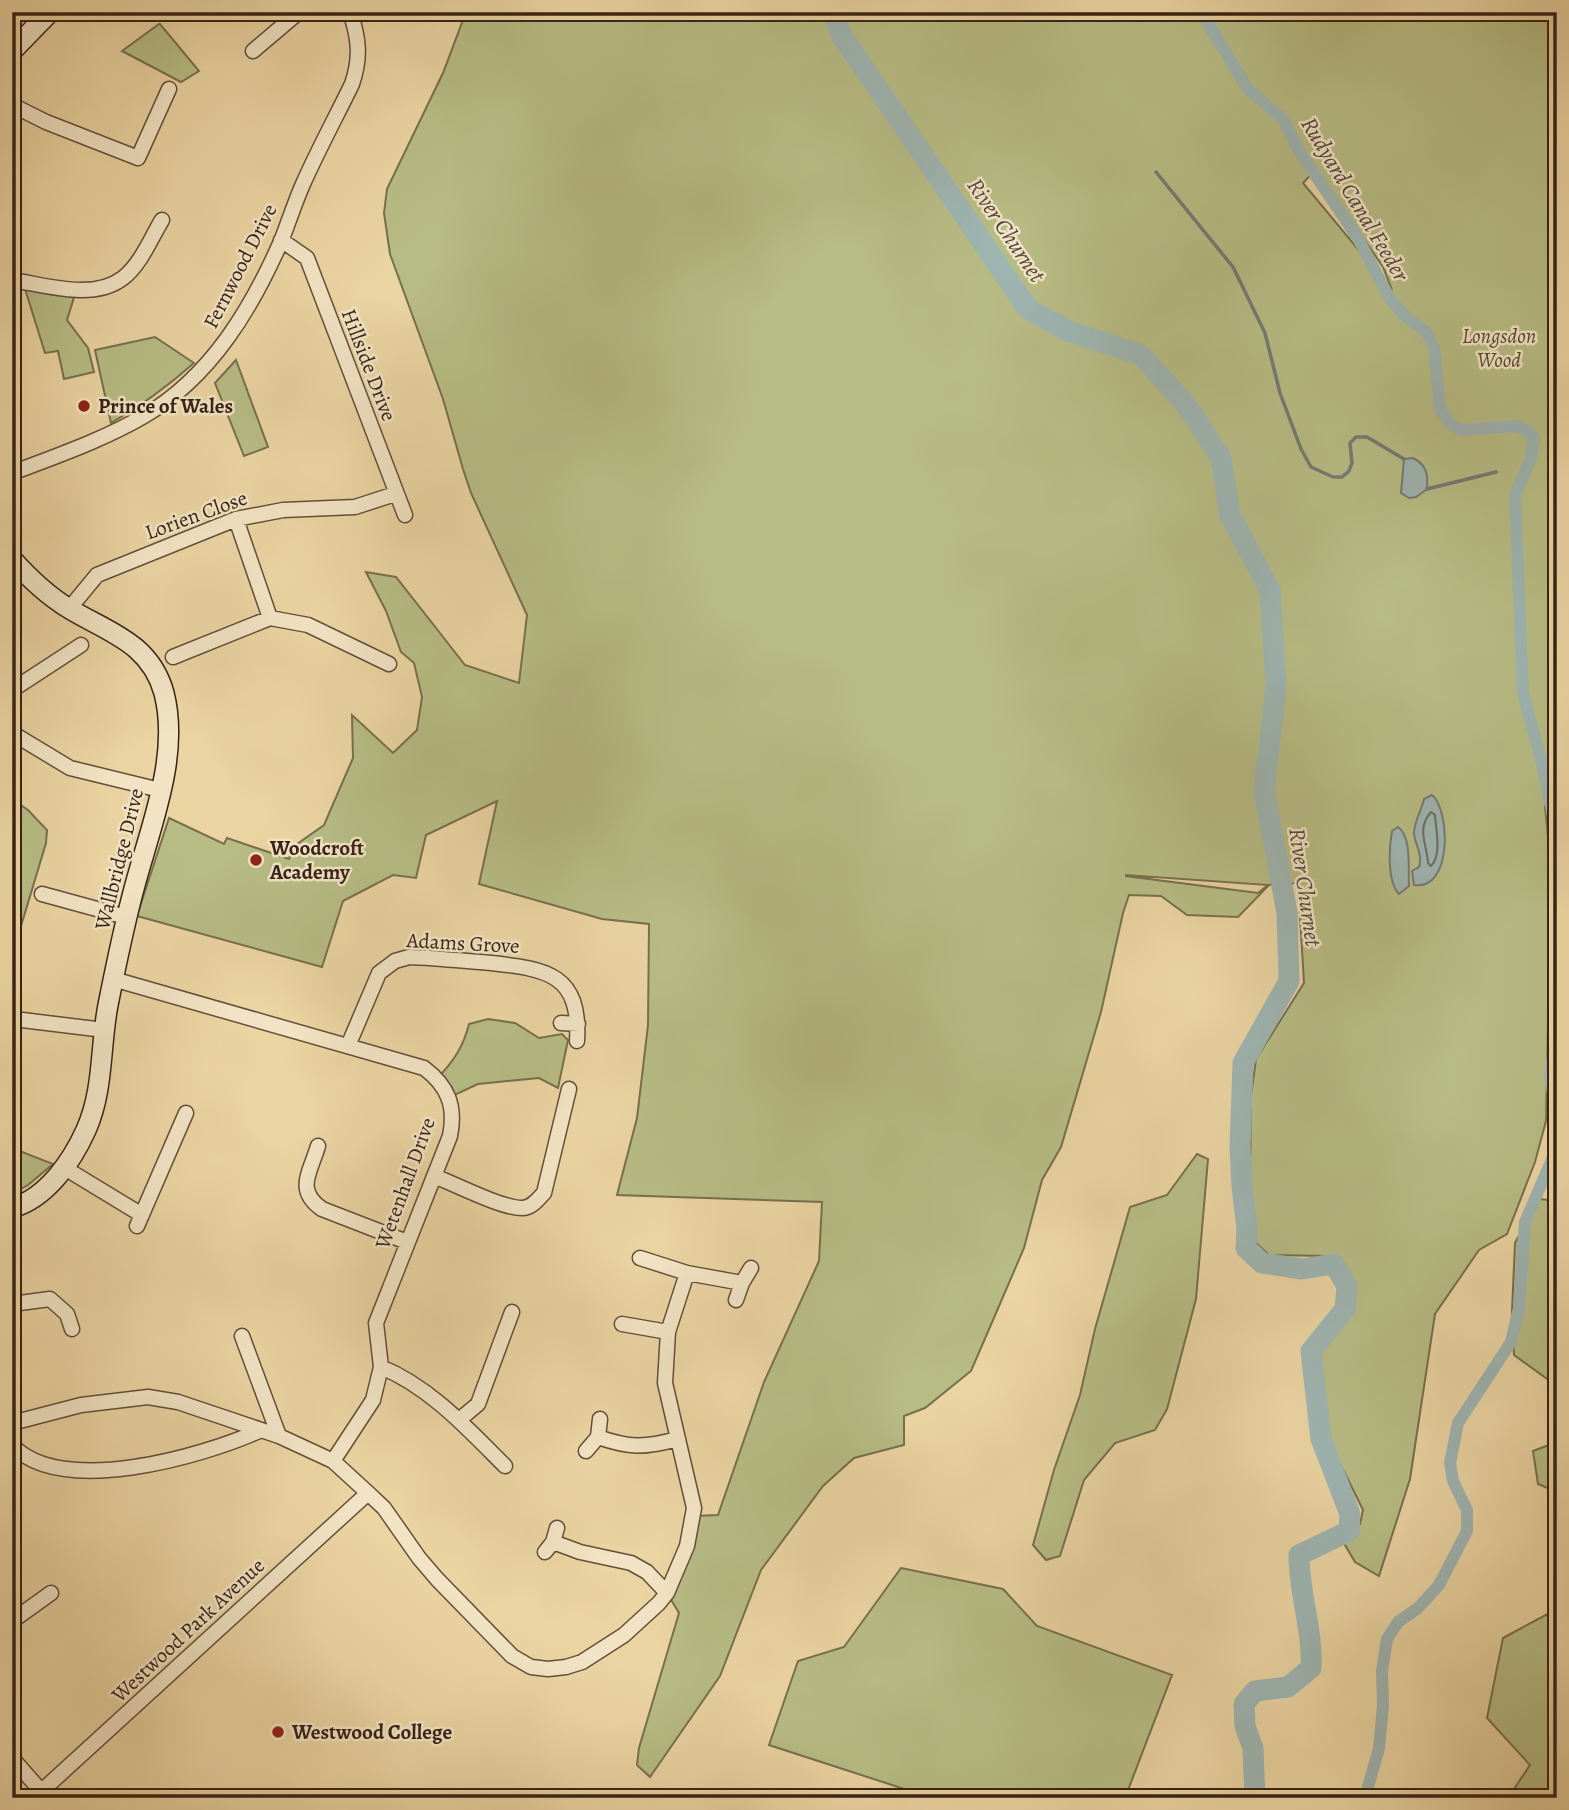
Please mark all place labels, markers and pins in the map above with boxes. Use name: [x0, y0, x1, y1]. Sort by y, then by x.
place label: Prince of Wales: [98, 392, 233, 420]
marker: Prince of Wales: [76, 398, 92, 414]
place label: Woodcroft Academy: [269, 834, 364, 886]
marker: Woodcroft Academy: [248, 852, 264, 868]
place label: Westwood College: [291, 1718, 452, 1746]
marker: Westwood College: [270, 1724, 286, 1740]

